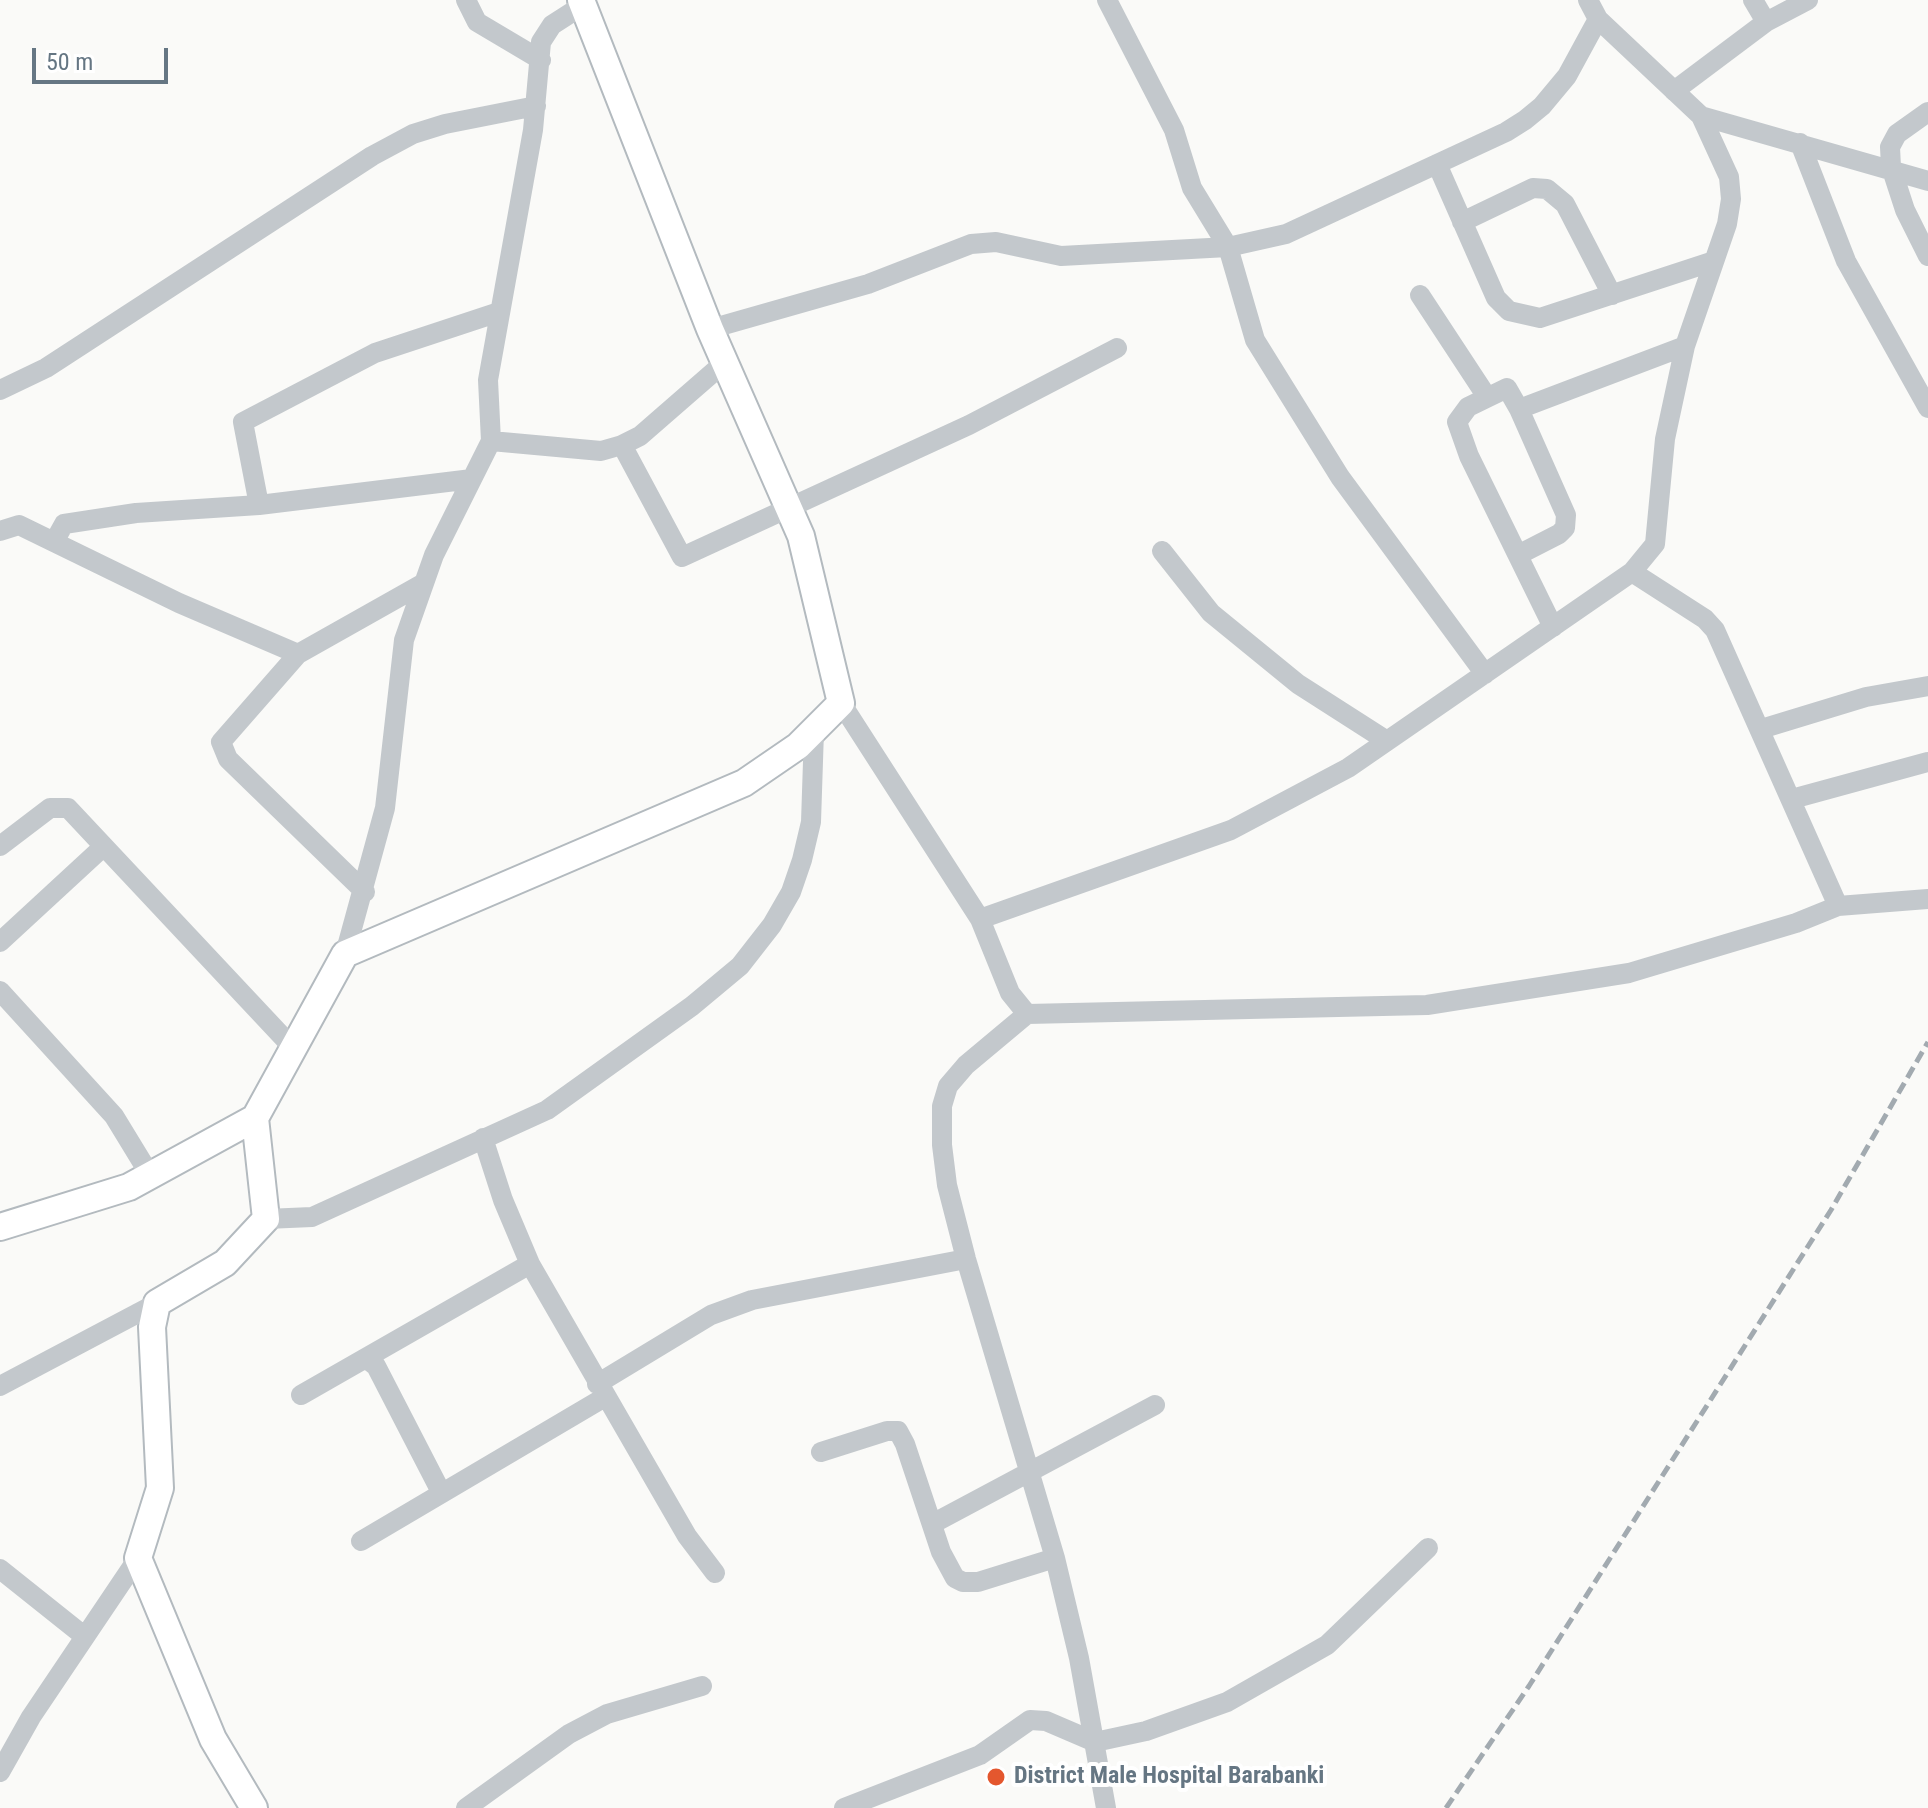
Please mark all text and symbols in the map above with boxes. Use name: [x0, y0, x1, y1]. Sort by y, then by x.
scale bar: [36, 32, 172, 82]
text: 50 m: [46, 48, 93, 76]
place label: District Male Hospital Barabanki: [1014, 1763, 1324, 1791]
marker: District Male Hospital Barabanki: [985, 1766, 1007, 1788]

